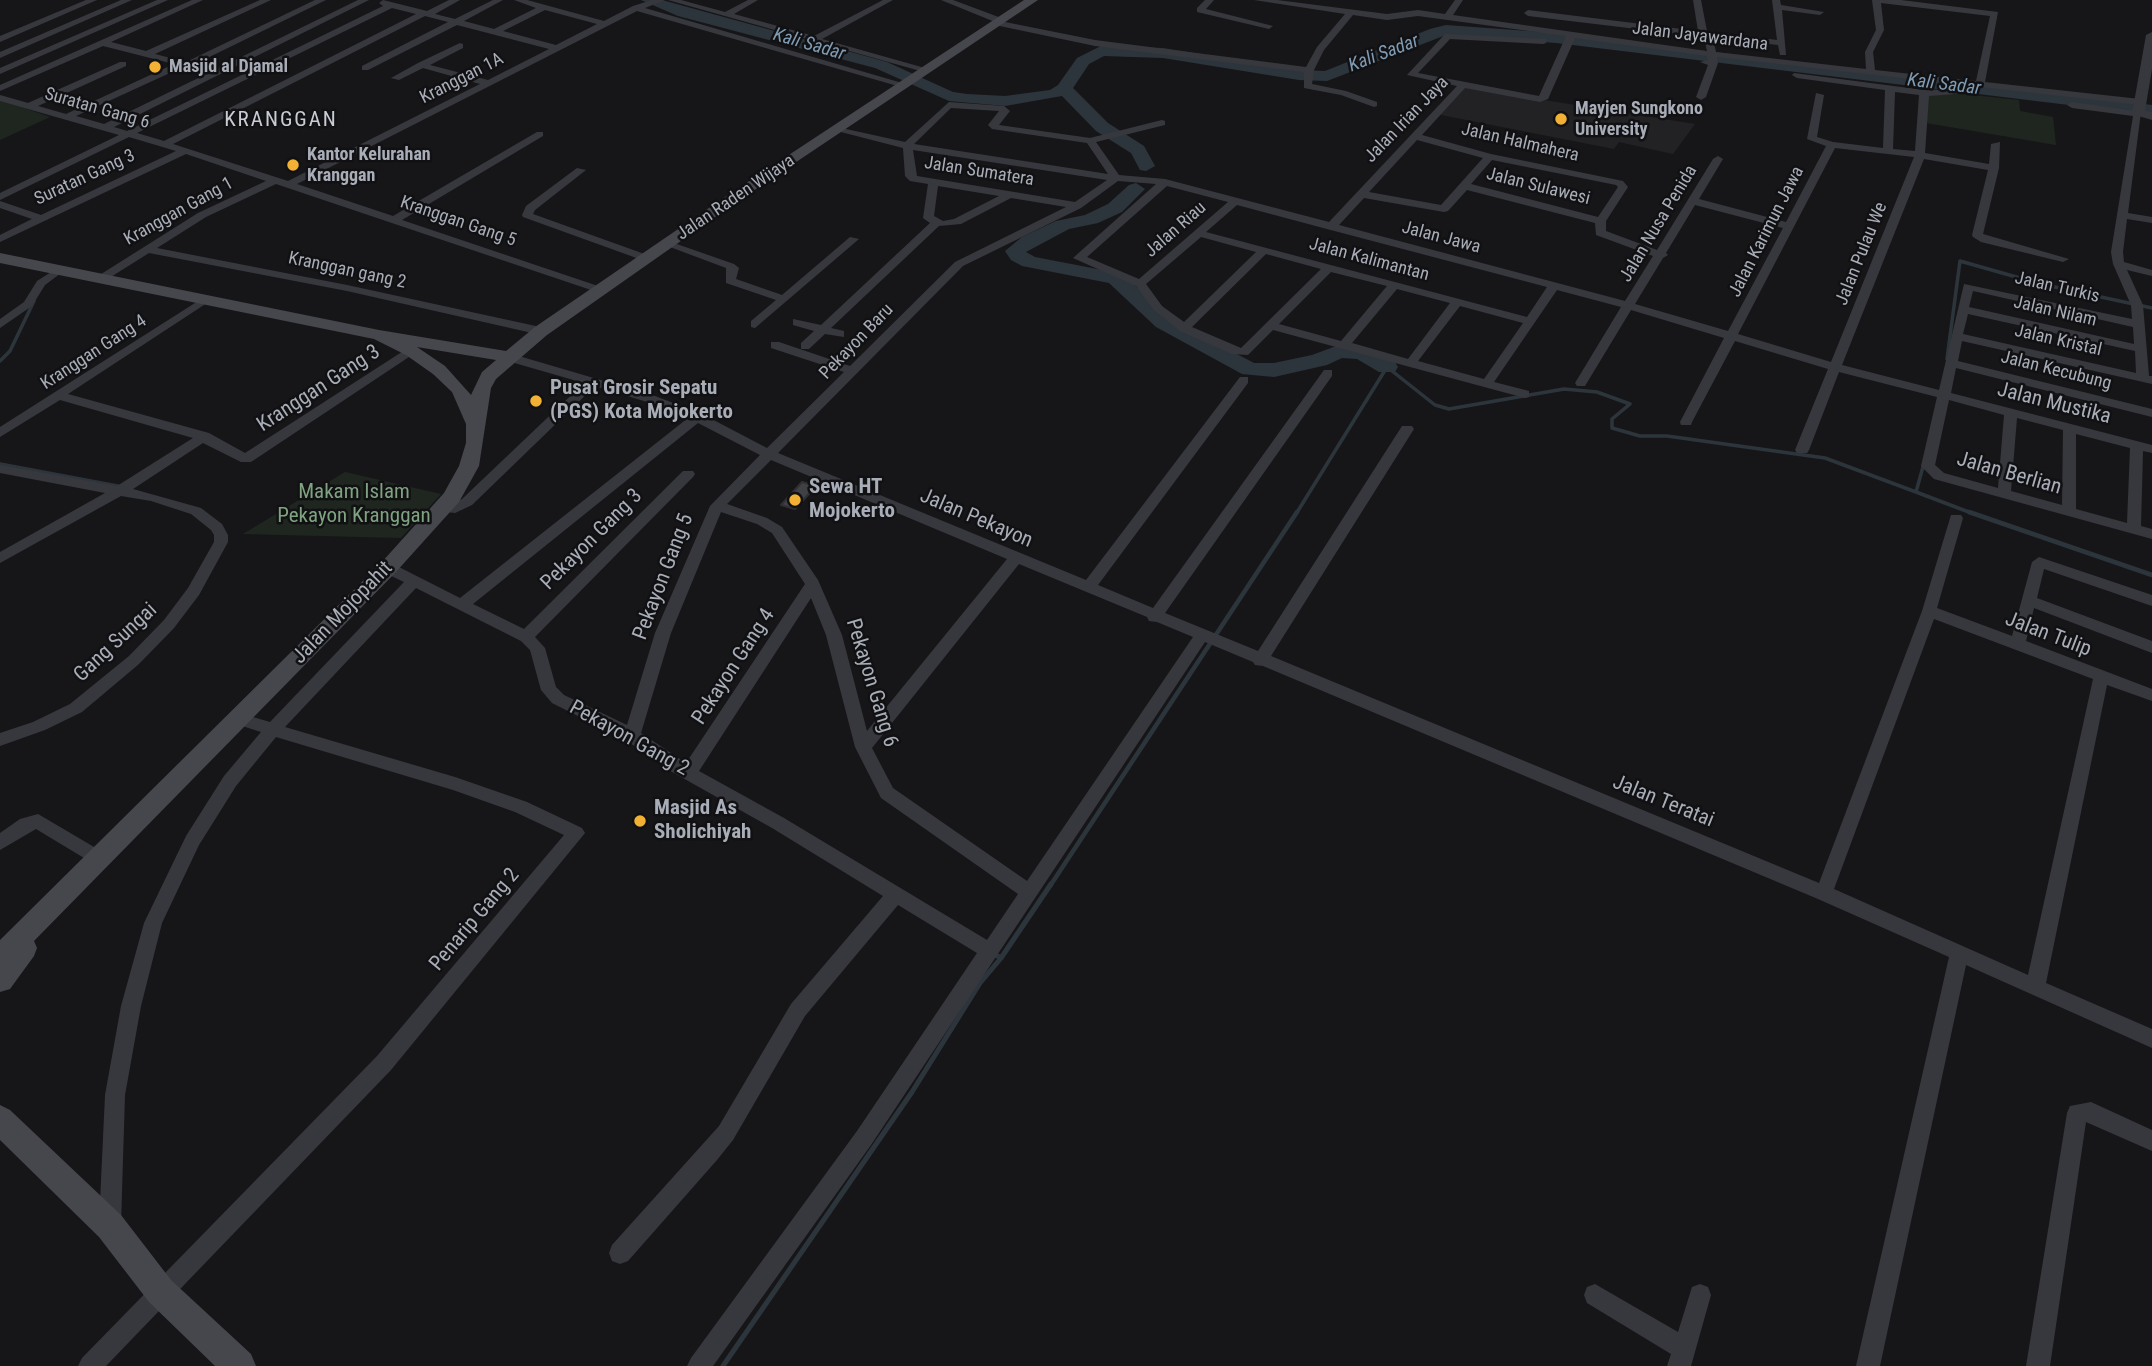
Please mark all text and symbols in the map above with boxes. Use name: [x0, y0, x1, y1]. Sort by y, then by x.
street label: Jalan Jayawardana: [1631, 18, 1769, 56]
water label: Kali Sadar: [770, 24, 848, 66]
water label: Kali Sadar: [1346, 30, 1422, 78]
street label: Kranggan 1A: [417, 49, 507, 109]
place label: Masjid al Djamal: [169, 56, 288, 78]
marker: Masjid al Djamal: [147, 59, 163, 75]
water label: Kali Sadar: [1906, 69, 1982, 101]
street label: Jalan Irian Jaya: [1360, 72, 1454, 168]
street label: Suratan Gang 6: [42, 84, 152, 134]
place label: Mayjen Sungkono University: [1575, 98, 1703, 140]
district label: KRANGGAN: [225, 108, 337, 134]
marker: Mayjen Sungkono University: [1553, 111, 1569, 127]
street label: Jalan Halmahera: [1459, 119, 1581, 167]
place label: Kantor Kelurahan Kranggan: [307, 144, 431, 186]
street label: Suratan Gang 3: [31, 145, 139, 211]
street label: Jalan Raden Wijaya: [673, 151, 799, 245]
street label: Jalan Sumatera: [923, 153, 1035, 191]
marker: Kantor Kelurahan Kranggan: [285, 157, 301, 173]
street label: Jalan Nusa Penida: [1616, 162, 1702, 286]
street label: Jalan Karimun Jawa: [1725, 163, 1809, 301]
street label: Jalan Sulawesi: [1484, 164, 1592, 210]
street label: Kranggan Gang 1: [121, 173, 237, 251]
street label: Kranggan Gang 5: [397, 192, 519, 252]
street label: Jalan Riau: [1141, 198, 1211, 262]
street label: Jalan Pulau We: [1832, 199, 1892, 309]
street label: Jalan Jawa: [1399, 217, 1483, 259]
street label: Jalan Kalimantan: [1307, 234, 1431, 286]
street label: Kranggan gang 2: [286, 248, 408, 294]
street label: Jalan Turkis: [2013, 268, 2101, 308]
street label: Jalan Nilam: [2011, 292, 2099, 332]
street label: Pekayon Baru: [816, 300, 898, 384]
street label: Kranggan Gang 4: [37, 311, 151, 395]
street label: Jalan Kristal: [2012, 321, 2104, 361]
street label: Kranggan Gang 3: [253, 340, 385, 438]
street label: Jalan Kecubung: [1998, 347, 2114, 395]
place label: Pusat Grosir Sepatu (PGS) Kota Mojokerto: [550, 376, 733, 426]
street label: Jalan Mustika: [1995, 378, 2113, 430]
marker: Pusat Grosir Sepatu (PGS) Kota Mojokerto: [528, 393, 544, 409]
street label: Jalan Berlian: [1954, 447, 2064, 501]
place label: Sewa HT Mojokerto: [809, 475, 895, 525]
park label: Makam Islam Pekayon Kranggan: [277, 480, 431, 530]
street label: Pekayon Gang 3: [536, 484, 648, 596]
street label: Jalan Pekayon: [916, 484, 1036, 554]
marker: Sewa HT Mojokerto: [787, 492, 803, 508]
street label: Pekayon Gang 5: [628, 510, 700, 644]
street label: Jalan Mojopahit: [288, 556, 398, 670]
street label: Gang Sungai: [69, 598, 163, 688]
street label: Pekayon Gang 4: [687, 604, 781, 730]
street label: Jalan Tulip: [2001, 607, 2095, 663]
street label: Pekayon Gang 6: [840, 616, 902, 750]
street label: Pekayon Gang 2: [565, 696, 693, 782]
street label: Jalan Teratai: [1609, 770, 1717, 834]
place label: Masjid As Sholichiyah: [654, 796, 751, 846]
marker: Masjid As Sholichiyah: [632, 813, 648, 829]
street label: Penarip Gang 2: [425, 864, 525, 976]

